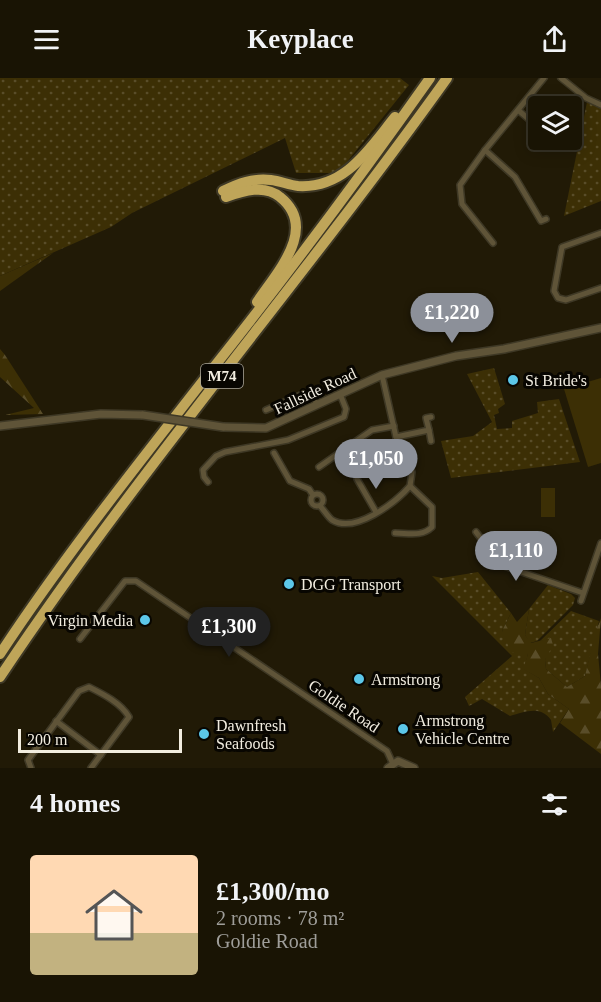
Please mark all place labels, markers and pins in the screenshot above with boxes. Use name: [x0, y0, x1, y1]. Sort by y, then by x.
pin: £1,220: [403, 293, 501, 344]
place label: St Bride's: [525, 372, 587, 389]
marker: St Bride's: [506, 373, 520, 387]
pin: £1,050: [327, 439, 425, 490]
pin: £1,110: [467, 531, 565, 582]
place label: DGG Transport: [301, 576, 402, 594]
marker: DGG Transport: [282, 577, 296, 591]
pin: £1,300: [180, 607, 278, 658]
place label: Virgin Media: [48, 612, 133, 630]
marker: Virgin Media: [138, 613, 152, 627]
place label: Armstrong: [371, 671, 440, 689]
marker: Armstrong: [352, 672, 366, 686]
place label: Armstrong Vehicle Centre: [415, 712, 510, 747]
place label: Dawnfresh Seafoods: [216, 717, 286, 752]
marker: Armstrong Vehicle Centre: [396, 722, 410, 736]
marker: Dawnfresh Seafoods: [197, 727, 211, 741]

